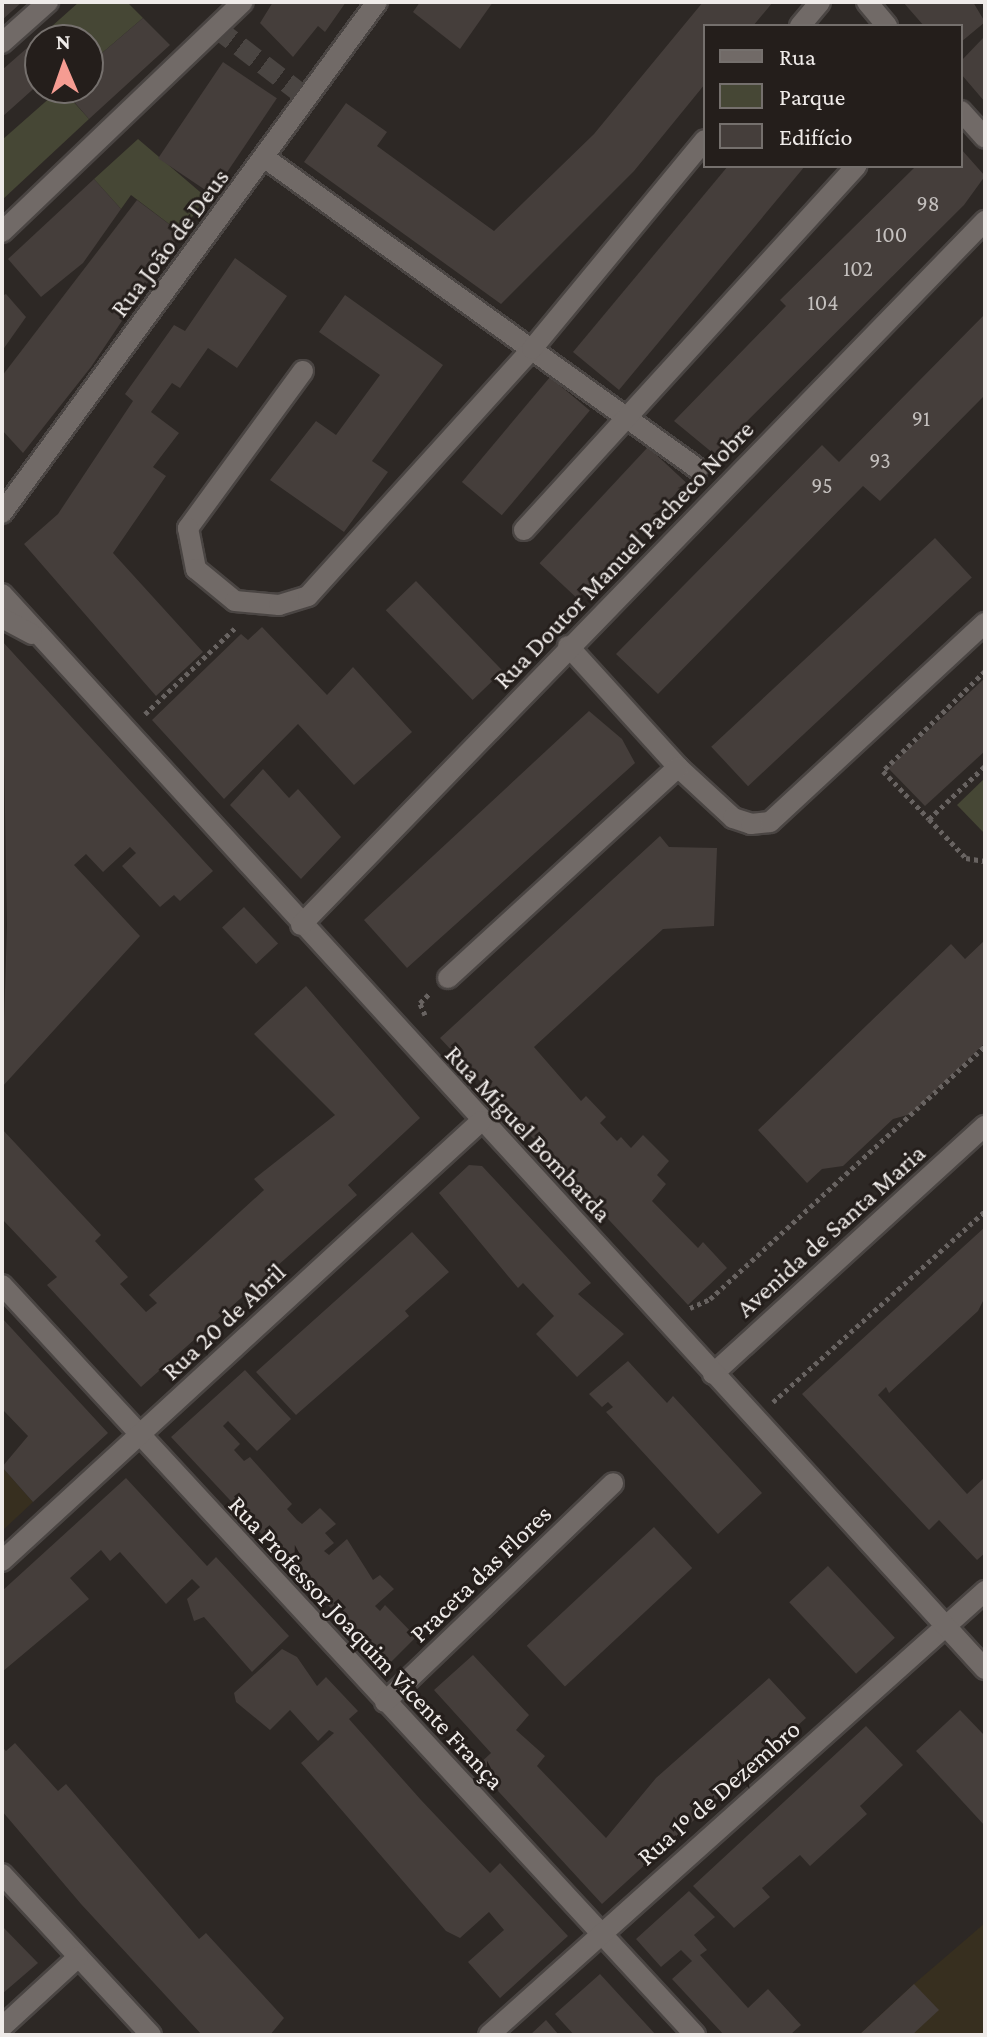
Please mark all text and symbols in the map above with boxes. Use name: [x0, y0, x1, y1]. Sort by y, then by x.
north arrow: [24, 24, 104, 104]
legend: [703, 24, 963, 168]
text: N: [55, 29, 71, 54]
text: Rua: [779, 43, 816, 70]
text: Parque: [779, 83, 845, 110]
text: Edifício: [779, 123, 852, 150]
street label: Rua João de Deus: [104, 163, 236, 323]
house number: 98: [916, 191, 940, 217]
house number: 100: [875, 222, 907, 248]
house number: 102: [843, 256, 873, 282]
house number: 104: [808, 290, 838, 316]
house number: 91: [912, 406, 930, 432]
street label: Rua Doutor Manuel Pacheco Nobre: [487, 414, 761, 696]
house number: 93: [869, 448, 891, 474]
house number: 95: [811, 473, 833, 499]
street label: Rua Miguel Bombarda: [438, 1039, 618, 1229]
street label: Avenida de Santa Maria: [730, 1138, 932, 1324]
street label: Rua 20 de Abril: [156, 1257, 292, 1387]
street label: Rua Professor Joaquim Vicente França: [221, 1490, 511, 1796]
street label: Praceta das Flores: [404, 1499, 558, 1649]
street label: Rua 1º de Dezembro: [631, 1714, 807, 1872]

